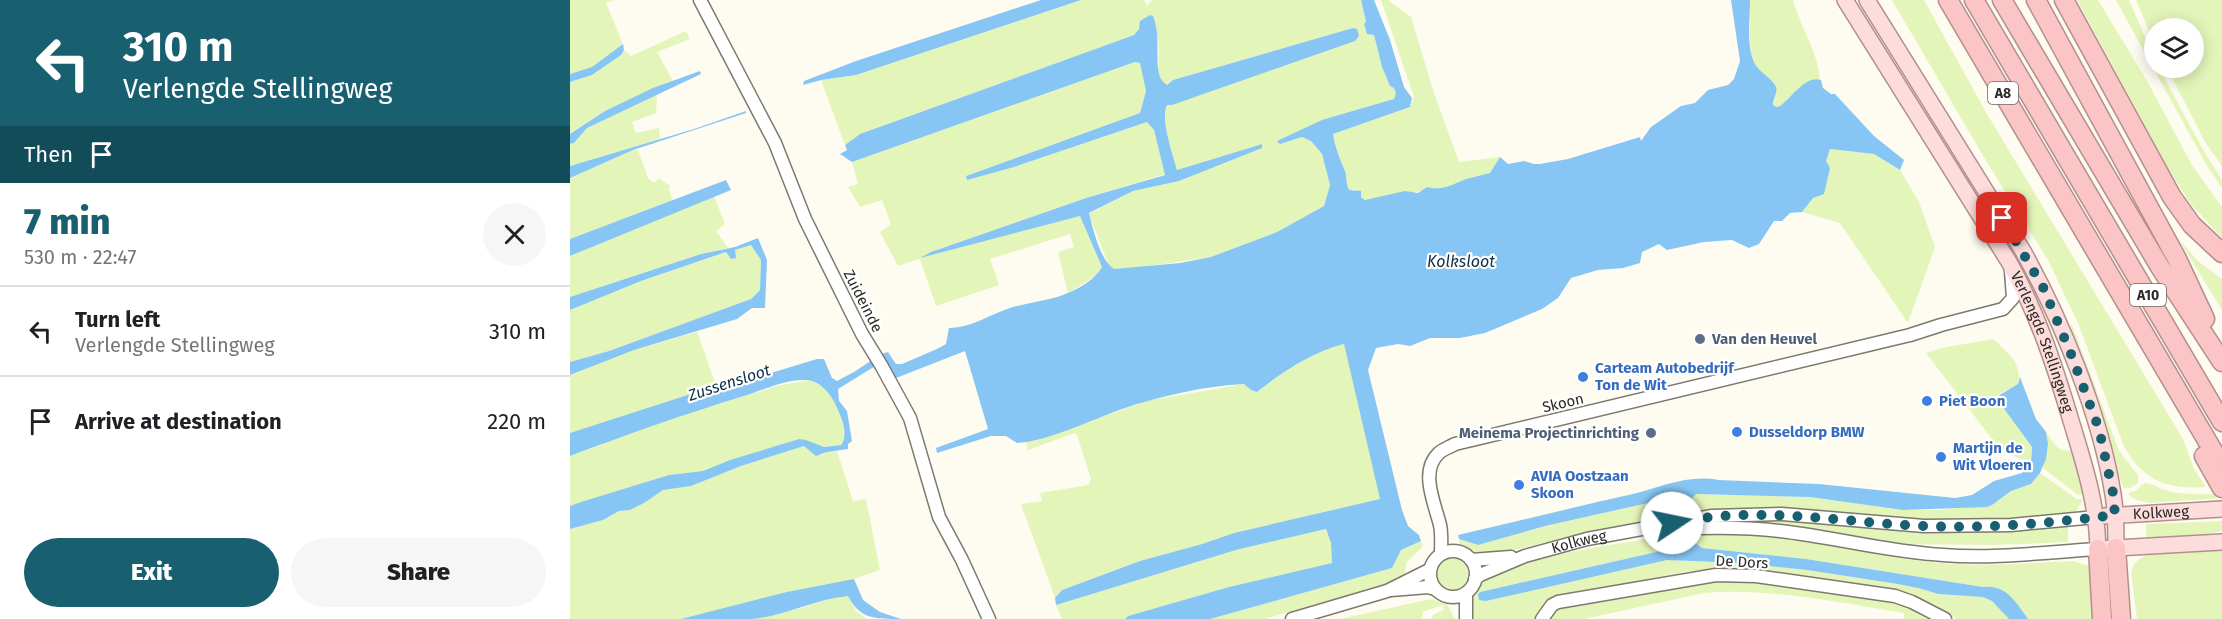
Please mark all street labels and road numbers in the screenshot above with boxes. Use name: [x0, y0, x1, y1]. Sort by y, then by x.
road number: A8: [1988, 82, 2018, 104]
street label: Zuideinde: [840, 267, 886, 335]
street label: Verlengde Stellingweg: [2007, 268, 2077, 415]
road number: A10: [2130, 284, 2166, 306]
street label: Skoon: [1540, 390, 1586, 416]
street label: Kolkweg: [2132, 502, 2190, 523]
street label: Kolkweg: [1549, 527, 1608, 557]
street label: De Dors: [1715, 552, 1769, 572]

